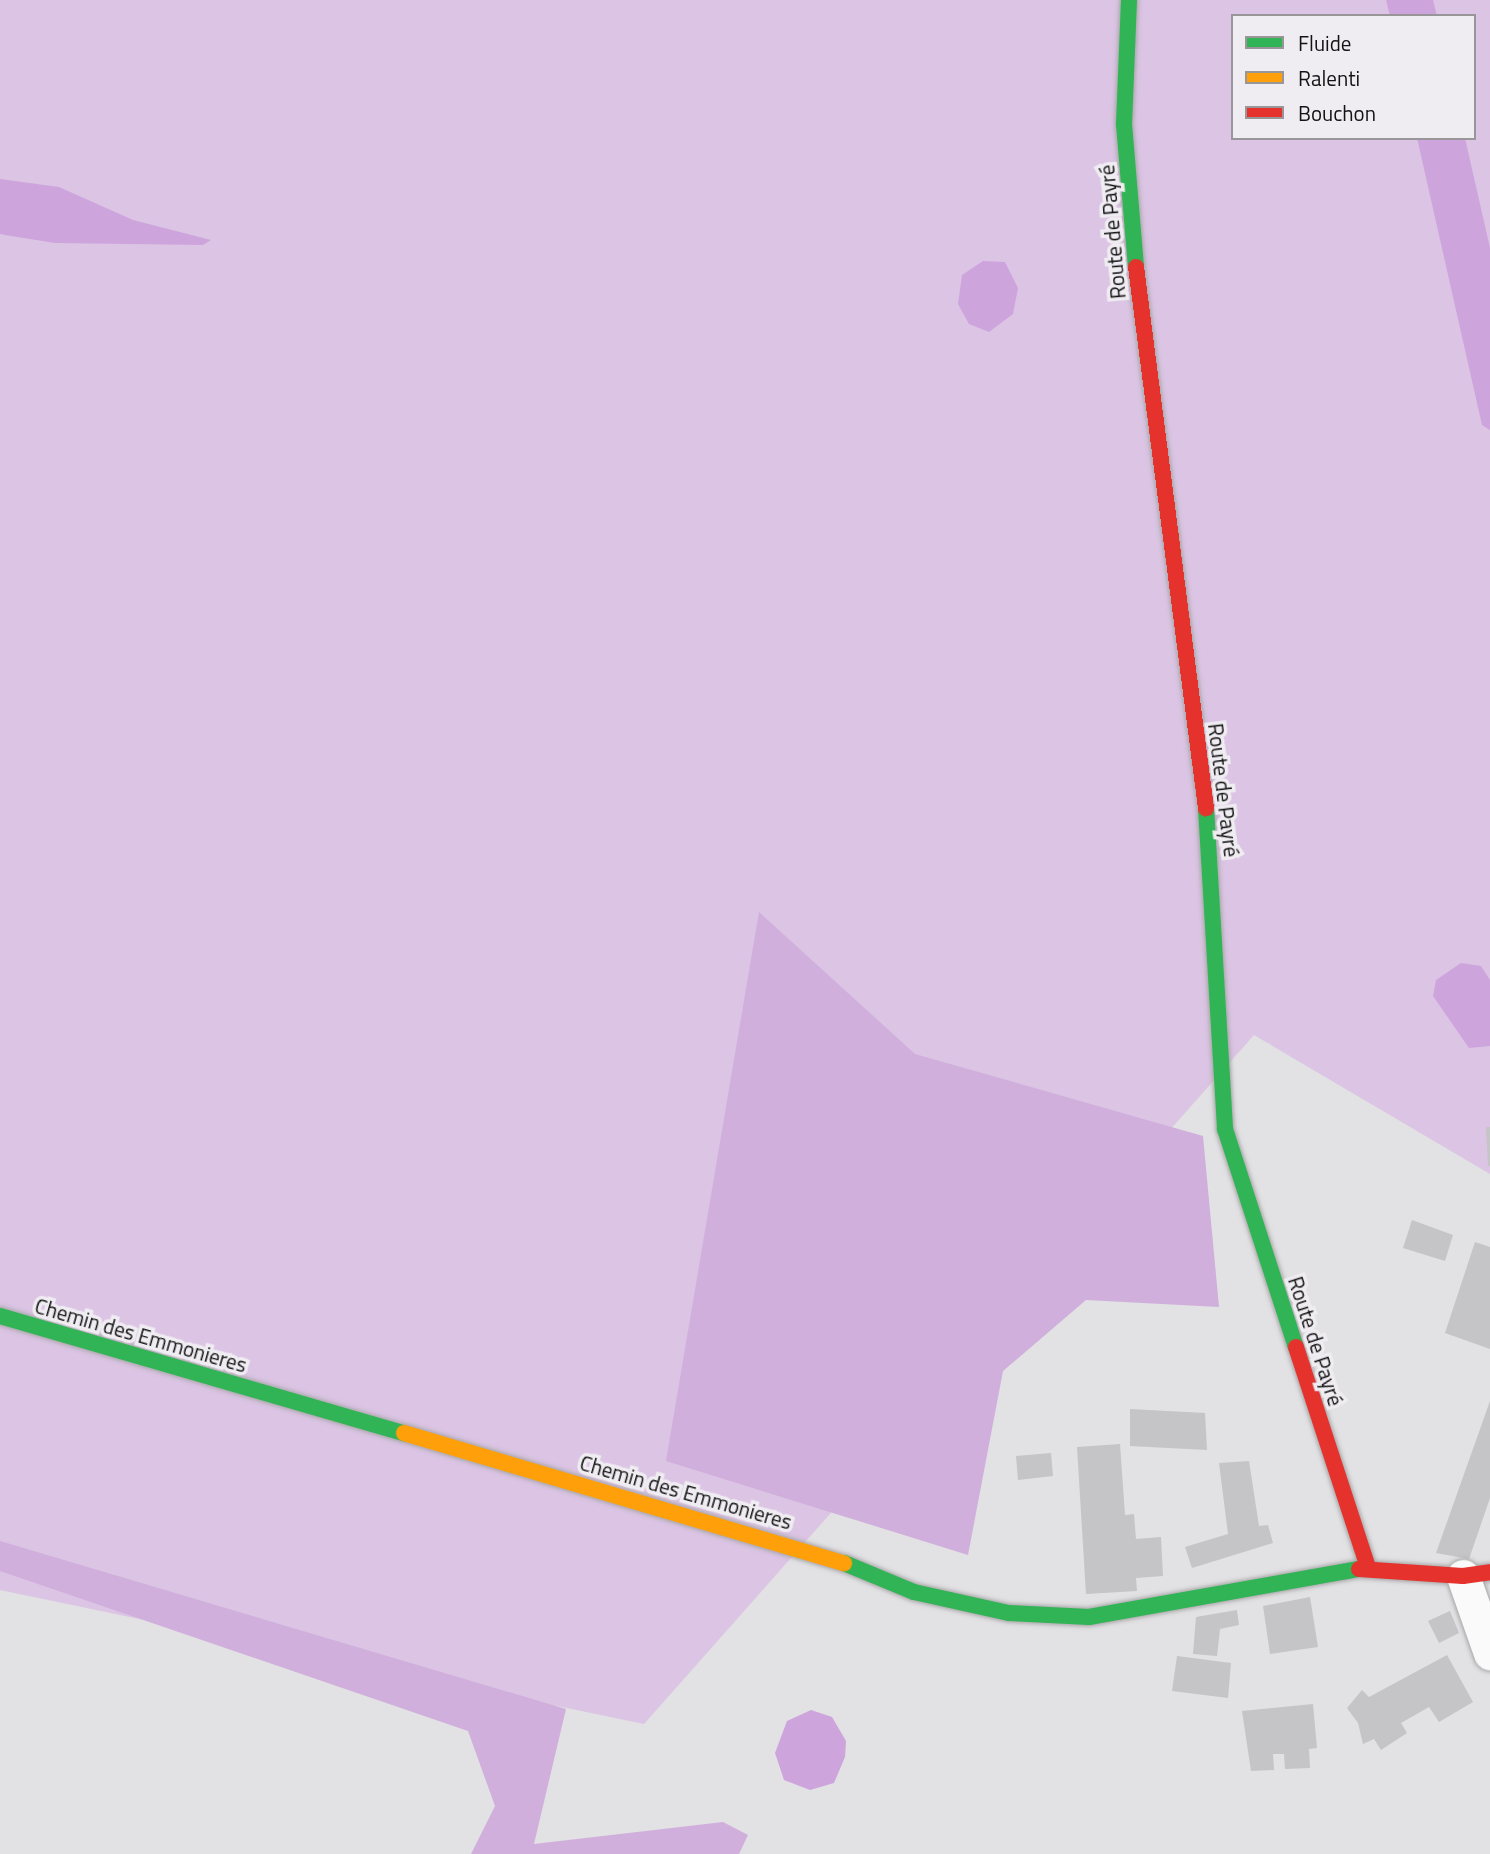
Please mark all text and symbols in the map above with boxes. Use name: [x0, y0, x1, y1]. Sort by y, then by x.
legend: [1231, 14, 1476, 140]
text: Fluide: [1298, 27, 1351, 59]
text: Ralenti: [1298, 62, 1360, 94]
text: Bouchon: [1298, 97, 1376, 129]
street label: Route de Payré: [1094, 164, 1130, 300]
street label: Route de Payré: [1203, 722, 1245, 858]
street label: Route de Payré: [1283, 1273, 1349, 1409]
street label: Chemin des Emmonieres: [32, 1293, 250, 1377]
street label: Chemin des Emmonieres: [577, 1450, 795, 1534]

